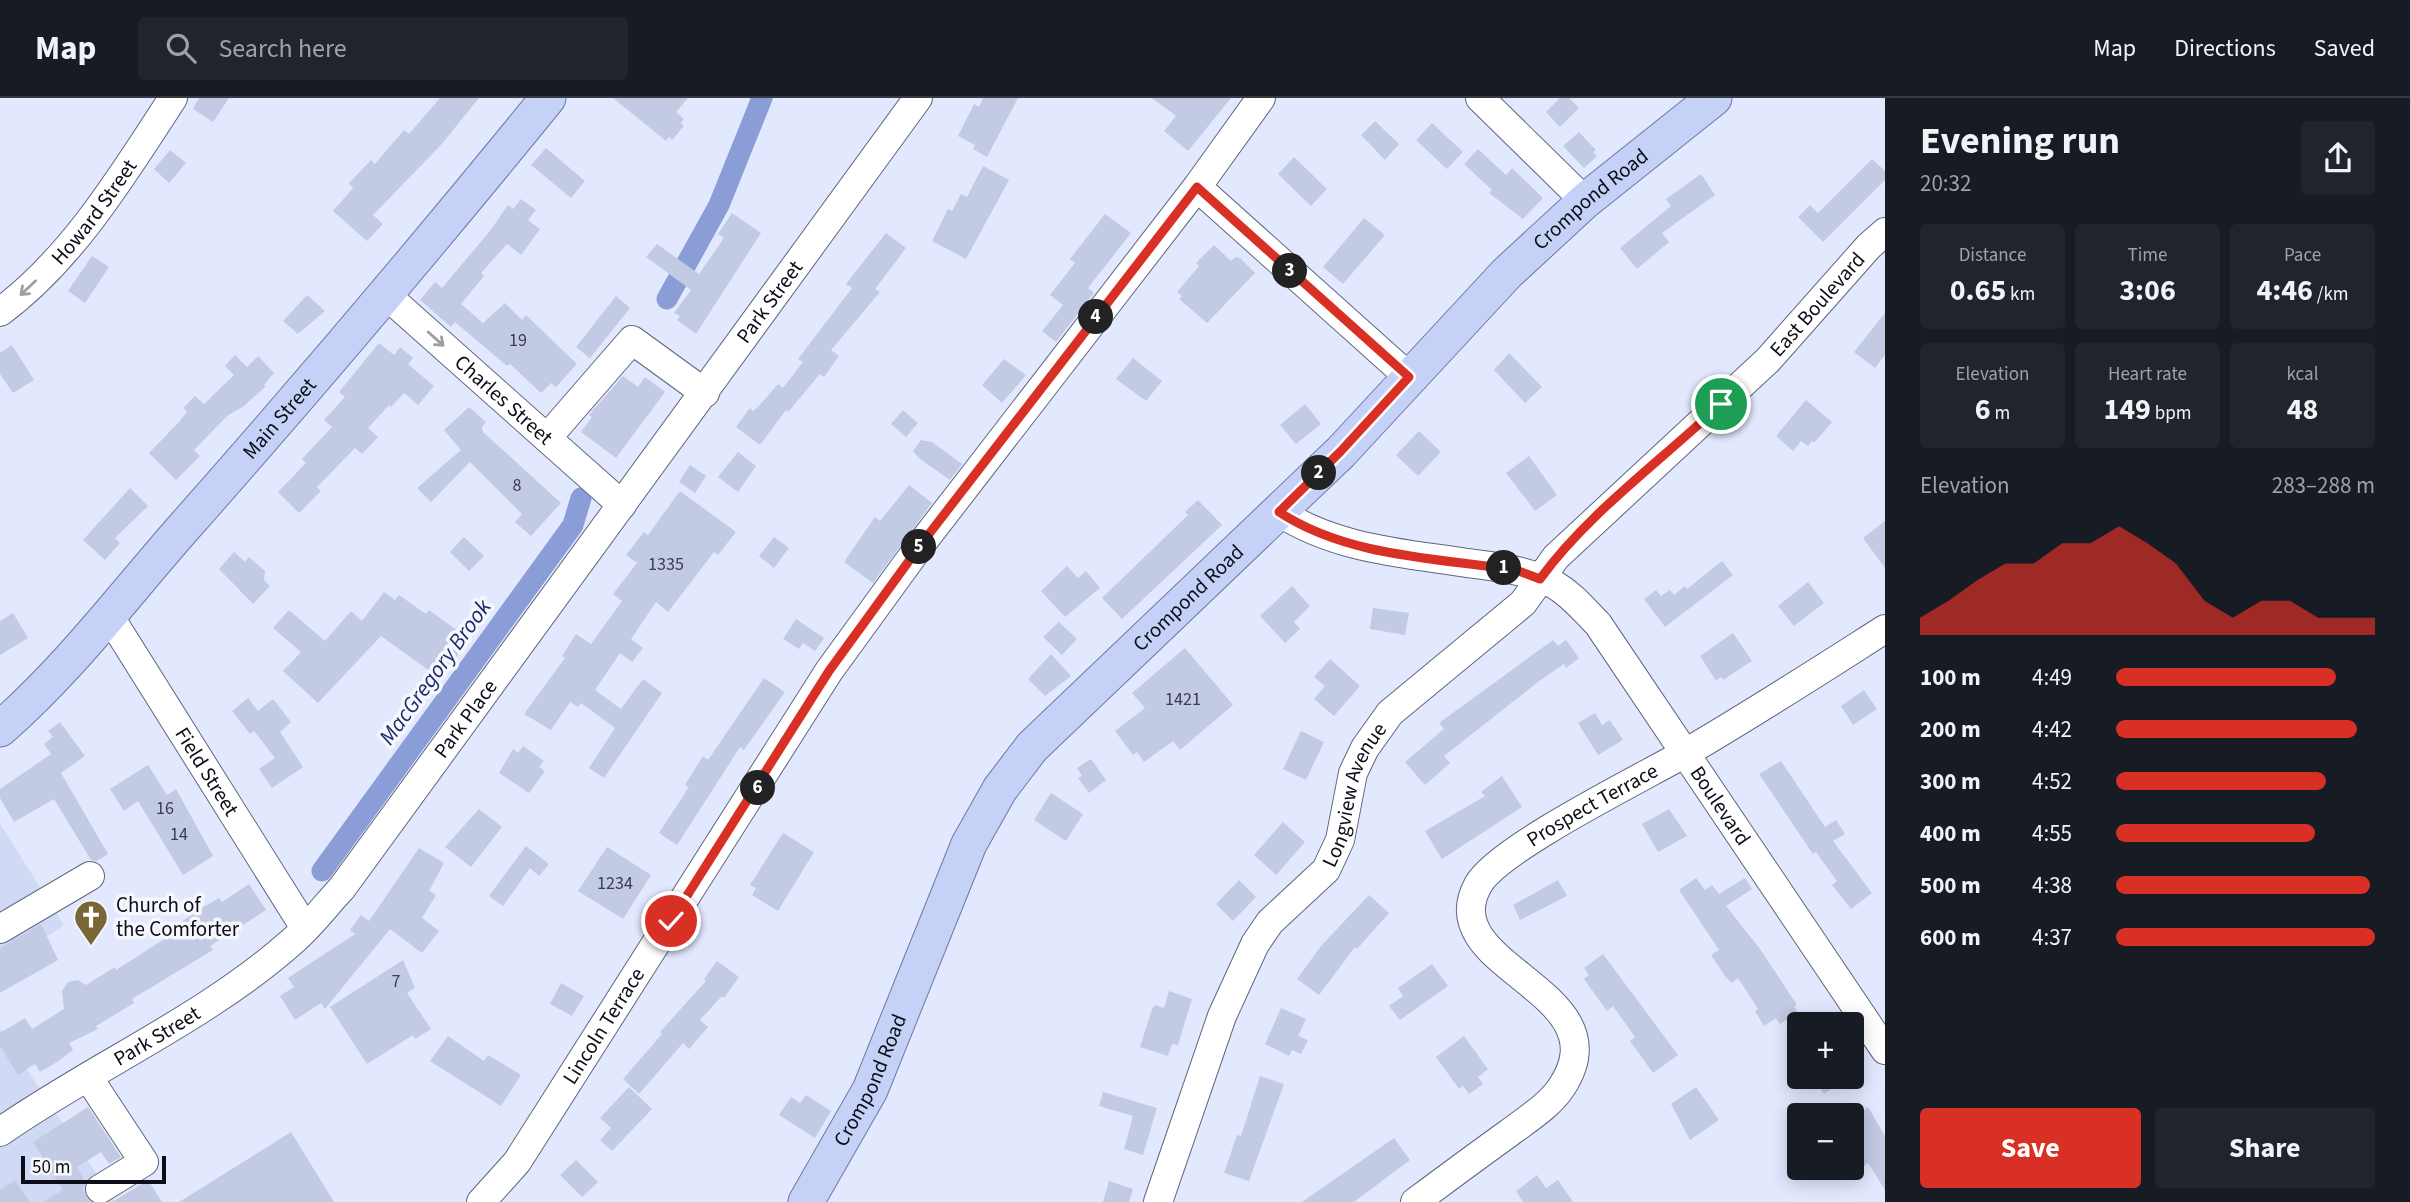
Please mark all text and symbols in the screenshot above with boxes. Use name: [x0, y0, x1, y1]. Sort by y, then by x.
search box: [138, 17, 628, 80]
text: Map: [35, 25, 96, 72]
icon: search: [162, 29, 200, 67]
text: Search here: [218, 30, 347, 67]
text: Map: [2093, 31, 2136, 66]
text: Directions: [2174, 31, 2276, 66]
text: Saved: [2314, 31, 2375, 66]
text: Evening run: [1920, 114, 2120, 168]
button: share: [2301, 121, 2375, 195]
street label: Crompond Road: [1526, 141, 1655, 257]
street label: Howard Street: [44, 153, 144, 272]
text: 20:32: [1920, 167, 1971, 200]
text: Distance: [1959, 242, 2026, 269]
text: Time: [2127, 242, 2168, 269]
text: Pace: [2284, 242, 2321, 269]
street label: East Boulevard: [1763, 245, 1872, 363]
street label: Park Street: [729, 254, 810, 349]
pin: 3: [1272, 254, 1308, 288]
text: 3: [1284, 257, 1295, 284]
text: 0.65: [1950, 269, 2006, 312]
text: 3:06: [2119, 269, 2176, 312]
text: 4:46: [2256, 269, 2313, 312]
one-way arrow: [19, 280, 37, 296]
text: km: [2006, 281, 2035, 308]
text: /km: [2313, 281, 2349, 308]
pin: 4: [1078, 300, 1114, 334]
text: 4: [1090, 303, 1101, 330]
house number: 19: [509, 328, 527, 353]
one-way arrow: [427, 331, 444, 348]
street label: Charles Street: [448, 348, 560, 452]
text: Elevation: [1956, 361, 2029, 388]
text: Heart rate: [2108, 361, 2187, 388]
text: kcal: [2287, 361, 2318, 388]
street label: Main Street: [235, 371, 323, 466]
pin: [1691, 374, 1751, 434]
icon: arrive: [1702, 385, 1740, 423]
text: 6: [1975, 388, 1991, 431]
text: 149: [2103, 388, 2151, 431]
text: 48: [2287, 388, 2318, 431]
text: m: [1991, 400, 2010, 427]
text: bpm: [2151, 400, 2192, 427]
pin: 2: [1302, 456, 1336, 490]
text: 2: [1313, 459, 1324, 486]
text: Elevation: [1920, 469, 2010, 502]
text: 283–288 m: [2272, 469, 2375, 502]
house number: 8: [513, 473, 522, 498]
pin: 5: [902, 530, 936, 564]
text: 5: [913, 533, 924, 560]
street label: Crompond Road: [1126, 538, 1250, 658]
pin: 1: [1486, 550, 1522, 586]
house number: 1335: [648, 552, 684, 577]
text: 1: [1498, 554, 1509, 581]
water label: MacGregory Brook: [371, 591, 500, 752]
text: 100 m: [1920, 661, 1981, 694]
text: 4:49: [2032, 661, 2072, 694]
street label: Park Place: [427, 673, 504, 764]
house number: 1421: [1165, 687, 1201, 712]
text: 200 m: [1920, 713, 1981, 746]
text: 4:42: [2032, 713, 2072, 746]
street label: Longview Avenue: [1314, 716, 1394, 872]
street label: Field Street: [168, 721, 246, 822]
street label: Prospect Terrace: [1521, 756, 1663, 854]
street label: Boulevard: [1683, 760, 1758, 851]
text: 300 m: [1920, 765, 1981, 798]
text: 4:52: [2032, 765, 2072, 798]
pin: 6: [740, 770, 776, 806]
text: 6: [752, 774, 763, 801]
house number: 16: [156, 796, 174, 821]
text: 400 m: [1920, 817, 1981, 850]
text: 4:55: [2032, 817, 2072, 850]
house number: 14: [170, 822, 188, 847]
text: 500 m: [1920, 869, 1981, 902]
text: 4:38: [2032, 869, 2072, 902]
house number: 1234: [597, 871, 633, 896]
place label: Church of the Comforter: [116, 890, 240, 944]
pin: [641, 891, 701, 951]
church icon: Church of the Comforter: [72, 898, 110, 947]
icon: check: [652, 902, 690, 940]
text: 600 m: [1920, 921, 1981, 954]
text: 4:37: [2032, 921, 2072, 954]
street label: Lincoln Terrace: [555, 962, 652, 1090]
house number: 7: [392, 969, 401, 994]
street label: Park Street: [108, 998, 206, 1073]
street label: Crompond Road: [826, 1010, 914, 1152]
map controls: [1787, 1012, 1864, 1180]
button: +: [1787, 1012, 1864, 1089]
button: −: [1787, 1103, 1864, 1180]
button: Save: [1920, 1108, 2141, 1188]
button: Share: [2155, 1108, 2375, 1188]
scale bar: [21, 1153, 166, 1185]
text: 50 m: [32, 1154, 70, 1181]

